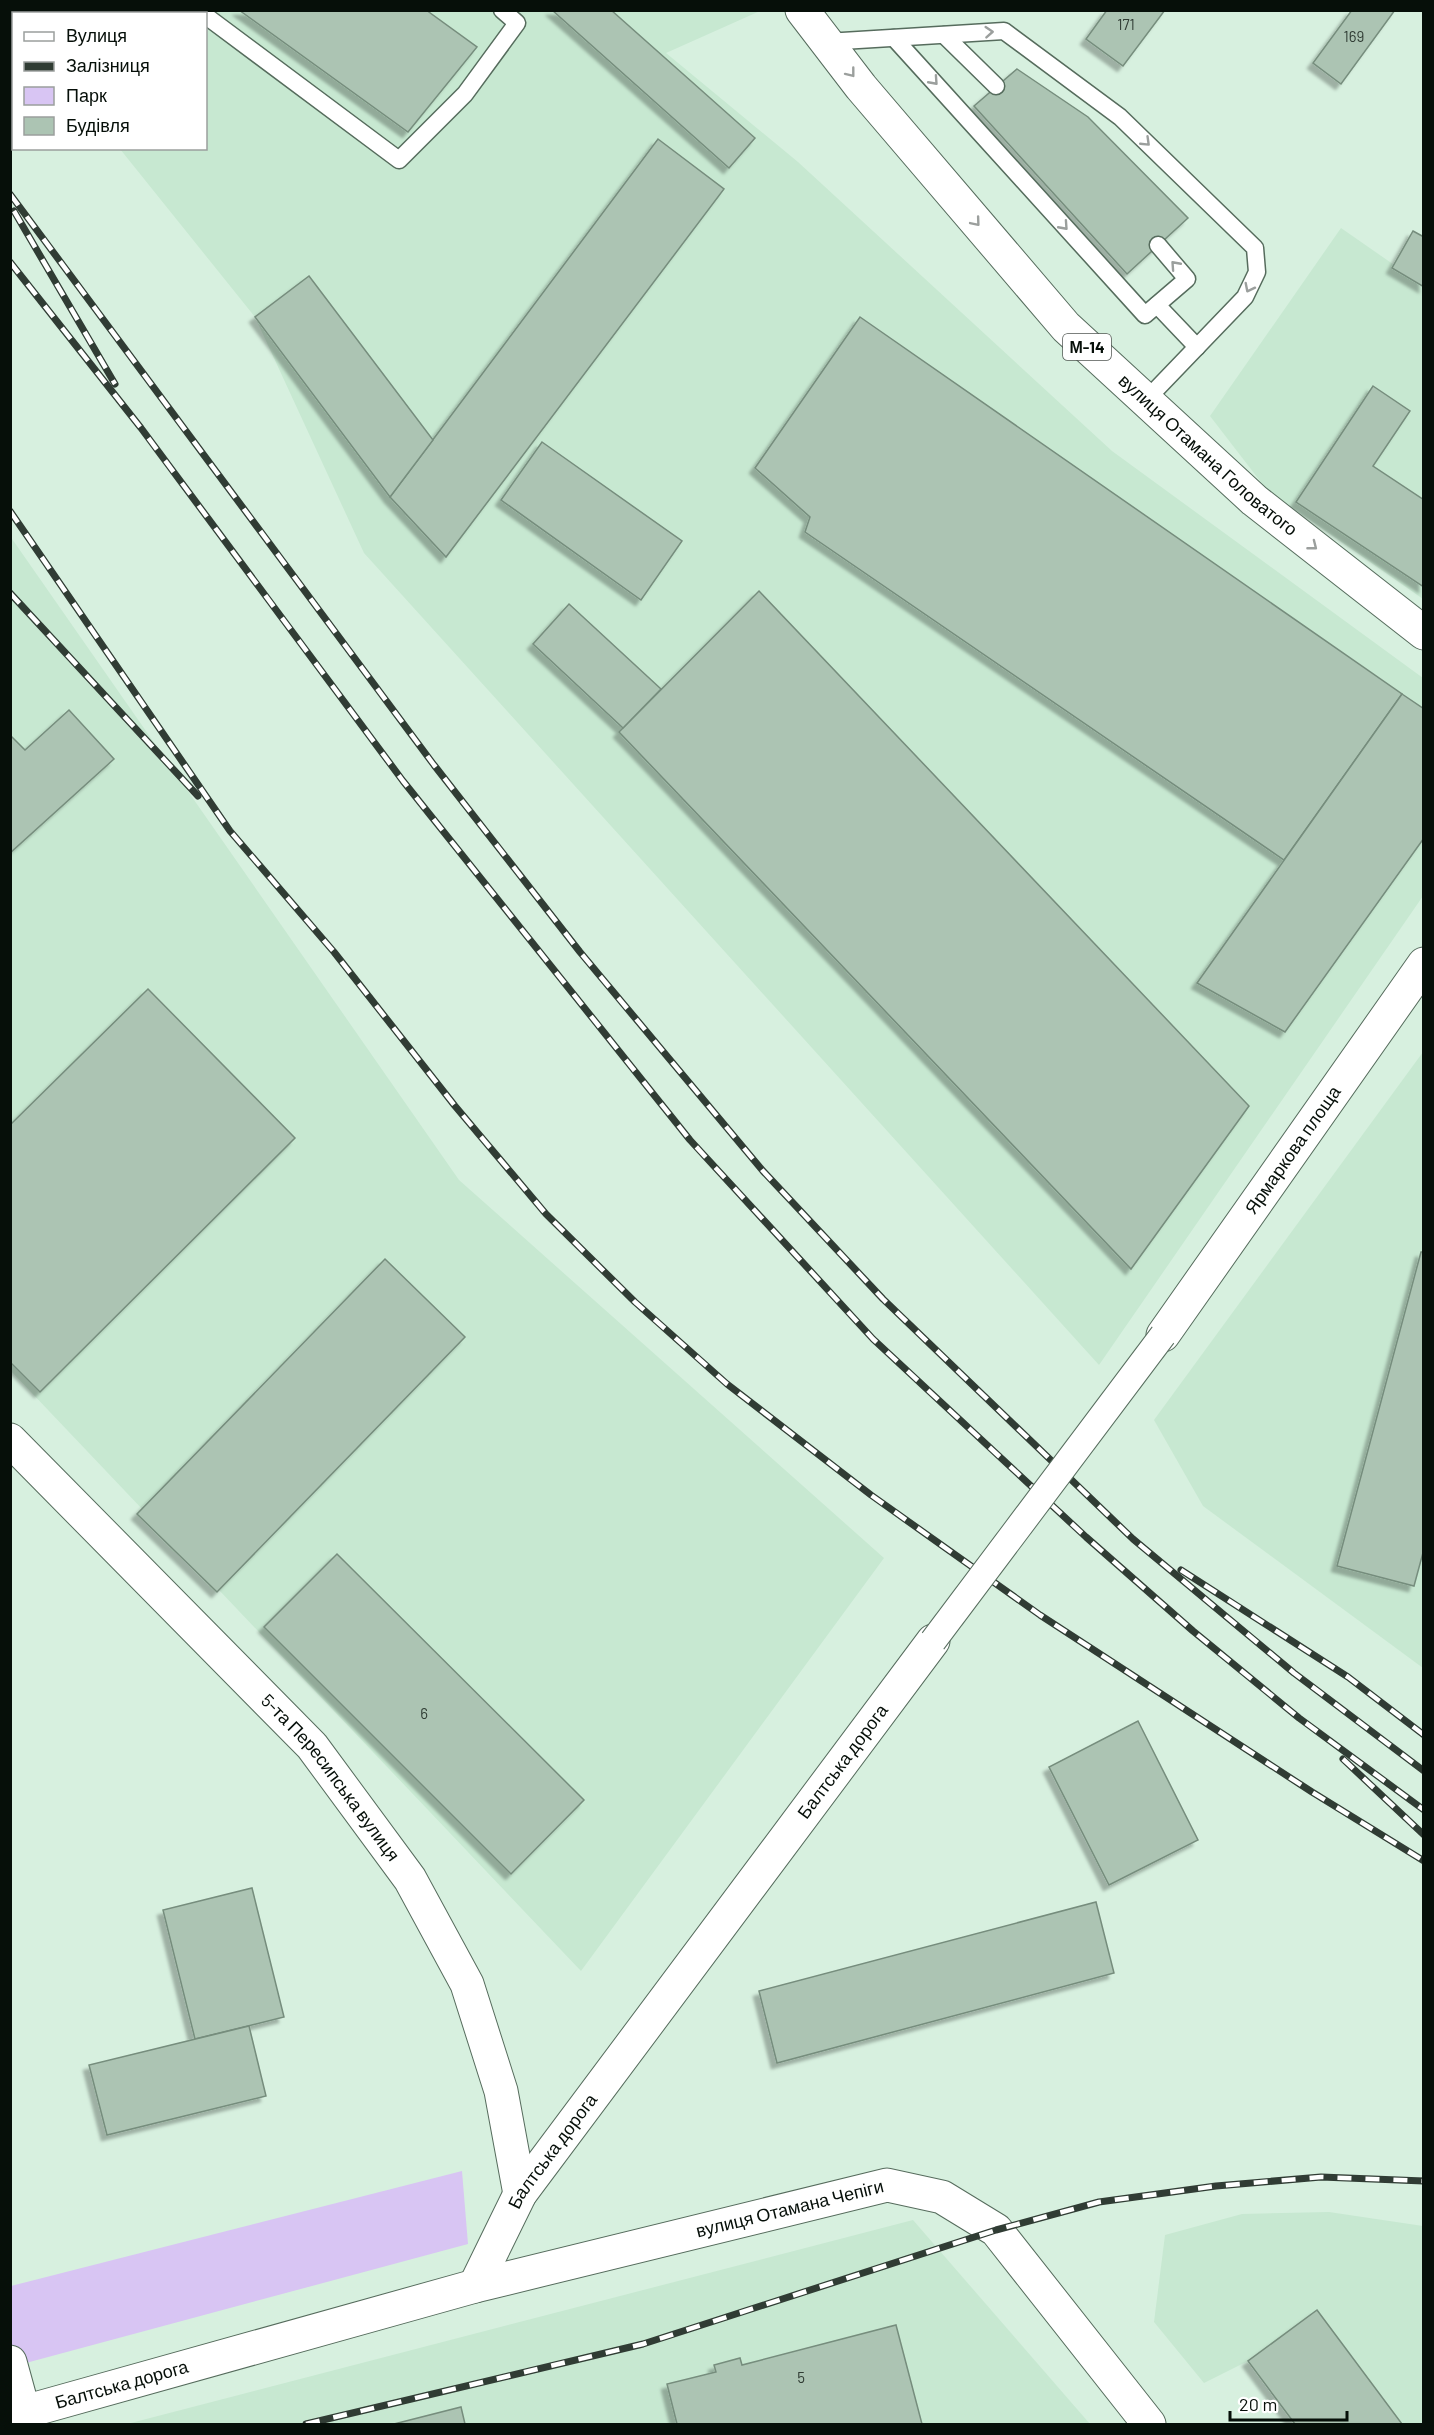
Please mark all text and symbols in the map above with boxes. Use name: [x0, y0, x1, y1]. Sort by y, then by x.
legend: [12, 12, 207, 150]
house number: 171: [1117, 15, 1135, 33]
text: Вулиця: [66, 24, 127, 46]
one-way arrow: [985, 25, 994, 38]
house number: 169: [1344, 27, 1364, 45]
text: Залізниця: [66, 54, 150, 76]
one-way arrow: [843, 67, 854, 78]
one-way arrow: [927, 74, 938, 85]
text: Парк: [66, 84, 107, 106]
text: Будівля: [66, 114, 130, 136]
one-way arrow: [1138, 134, 1149, 145]
one-way arrow: [969, 215, 980, 226]
one-way arrow: [1057, 219, 1068, 230]
one-way arrow: [1171, 261, 1182, 272]
one-way arrow: [1245, 282, 1256, 293]
road number: М-14: [1063, 334, 1111, 360]
street label: вулиця Отамана Головатого: [1115, 369, 1302, 540]
one-way arrow: [1306, 538, 1317, 549]
street label: Ярмаркова площа: [1240, 1080, 1345, 1218]
street label: 5-та Пересипська вулиця: [257, 1689, 405, 1865]
street label: Балтська дорога: [792, 1699, 893, 1823]
house number: 6: [420, 1704, 428, 1722]
street label: Балтська дорога: [503, 2088, 602, 2212]
street label: вулиця Отамана Чепіги: [694, 2174, 886, 2241]
street label: Балтська дорога: [52, 2354, 192, 2413]
house number: 5: [797, 2368, 805, 2386]
scale bar: [1230, 2384, 1347, 2422]
text: 20 m: [1239, 2393, 1277, 2415]

